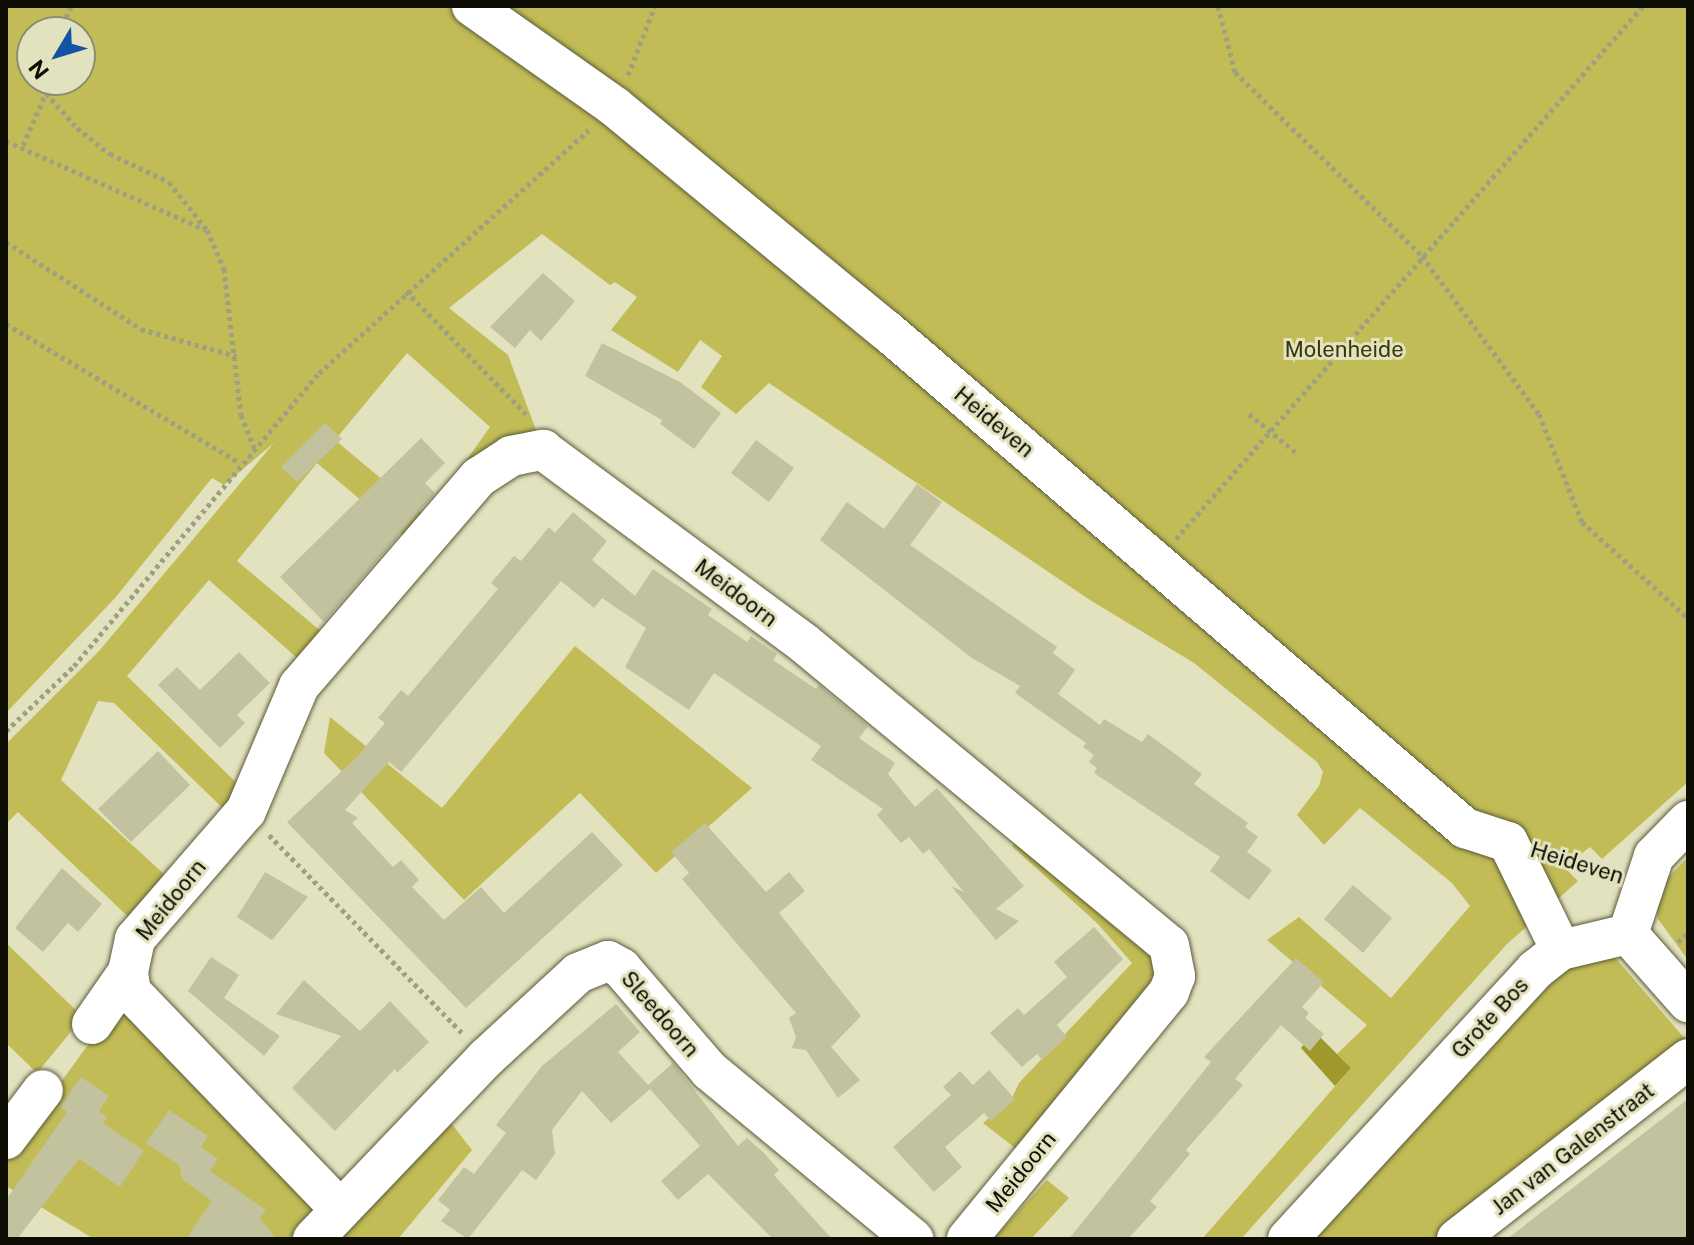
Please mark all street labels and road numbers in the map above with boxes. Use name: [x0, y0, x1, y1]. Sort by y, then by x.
street label: Heideven: [949, 381, 1039, 463]
street label: Meidoorn: [690, 553, 782, 633]
street label: Heideven: [1527, 836, 1627, 890]
street label: Meidoorn: [130, 854, 212, 946]
street label: Sleedoorn: [616, 966, 704, 1062]
street label: Grote Bos: [1446, 972, 1534, 1064]
street label: Jan van Galenstraat: [1486, 1077, 1660, 1221]
street label: Meidoorn: [980, 1126, 1062, 1218]

